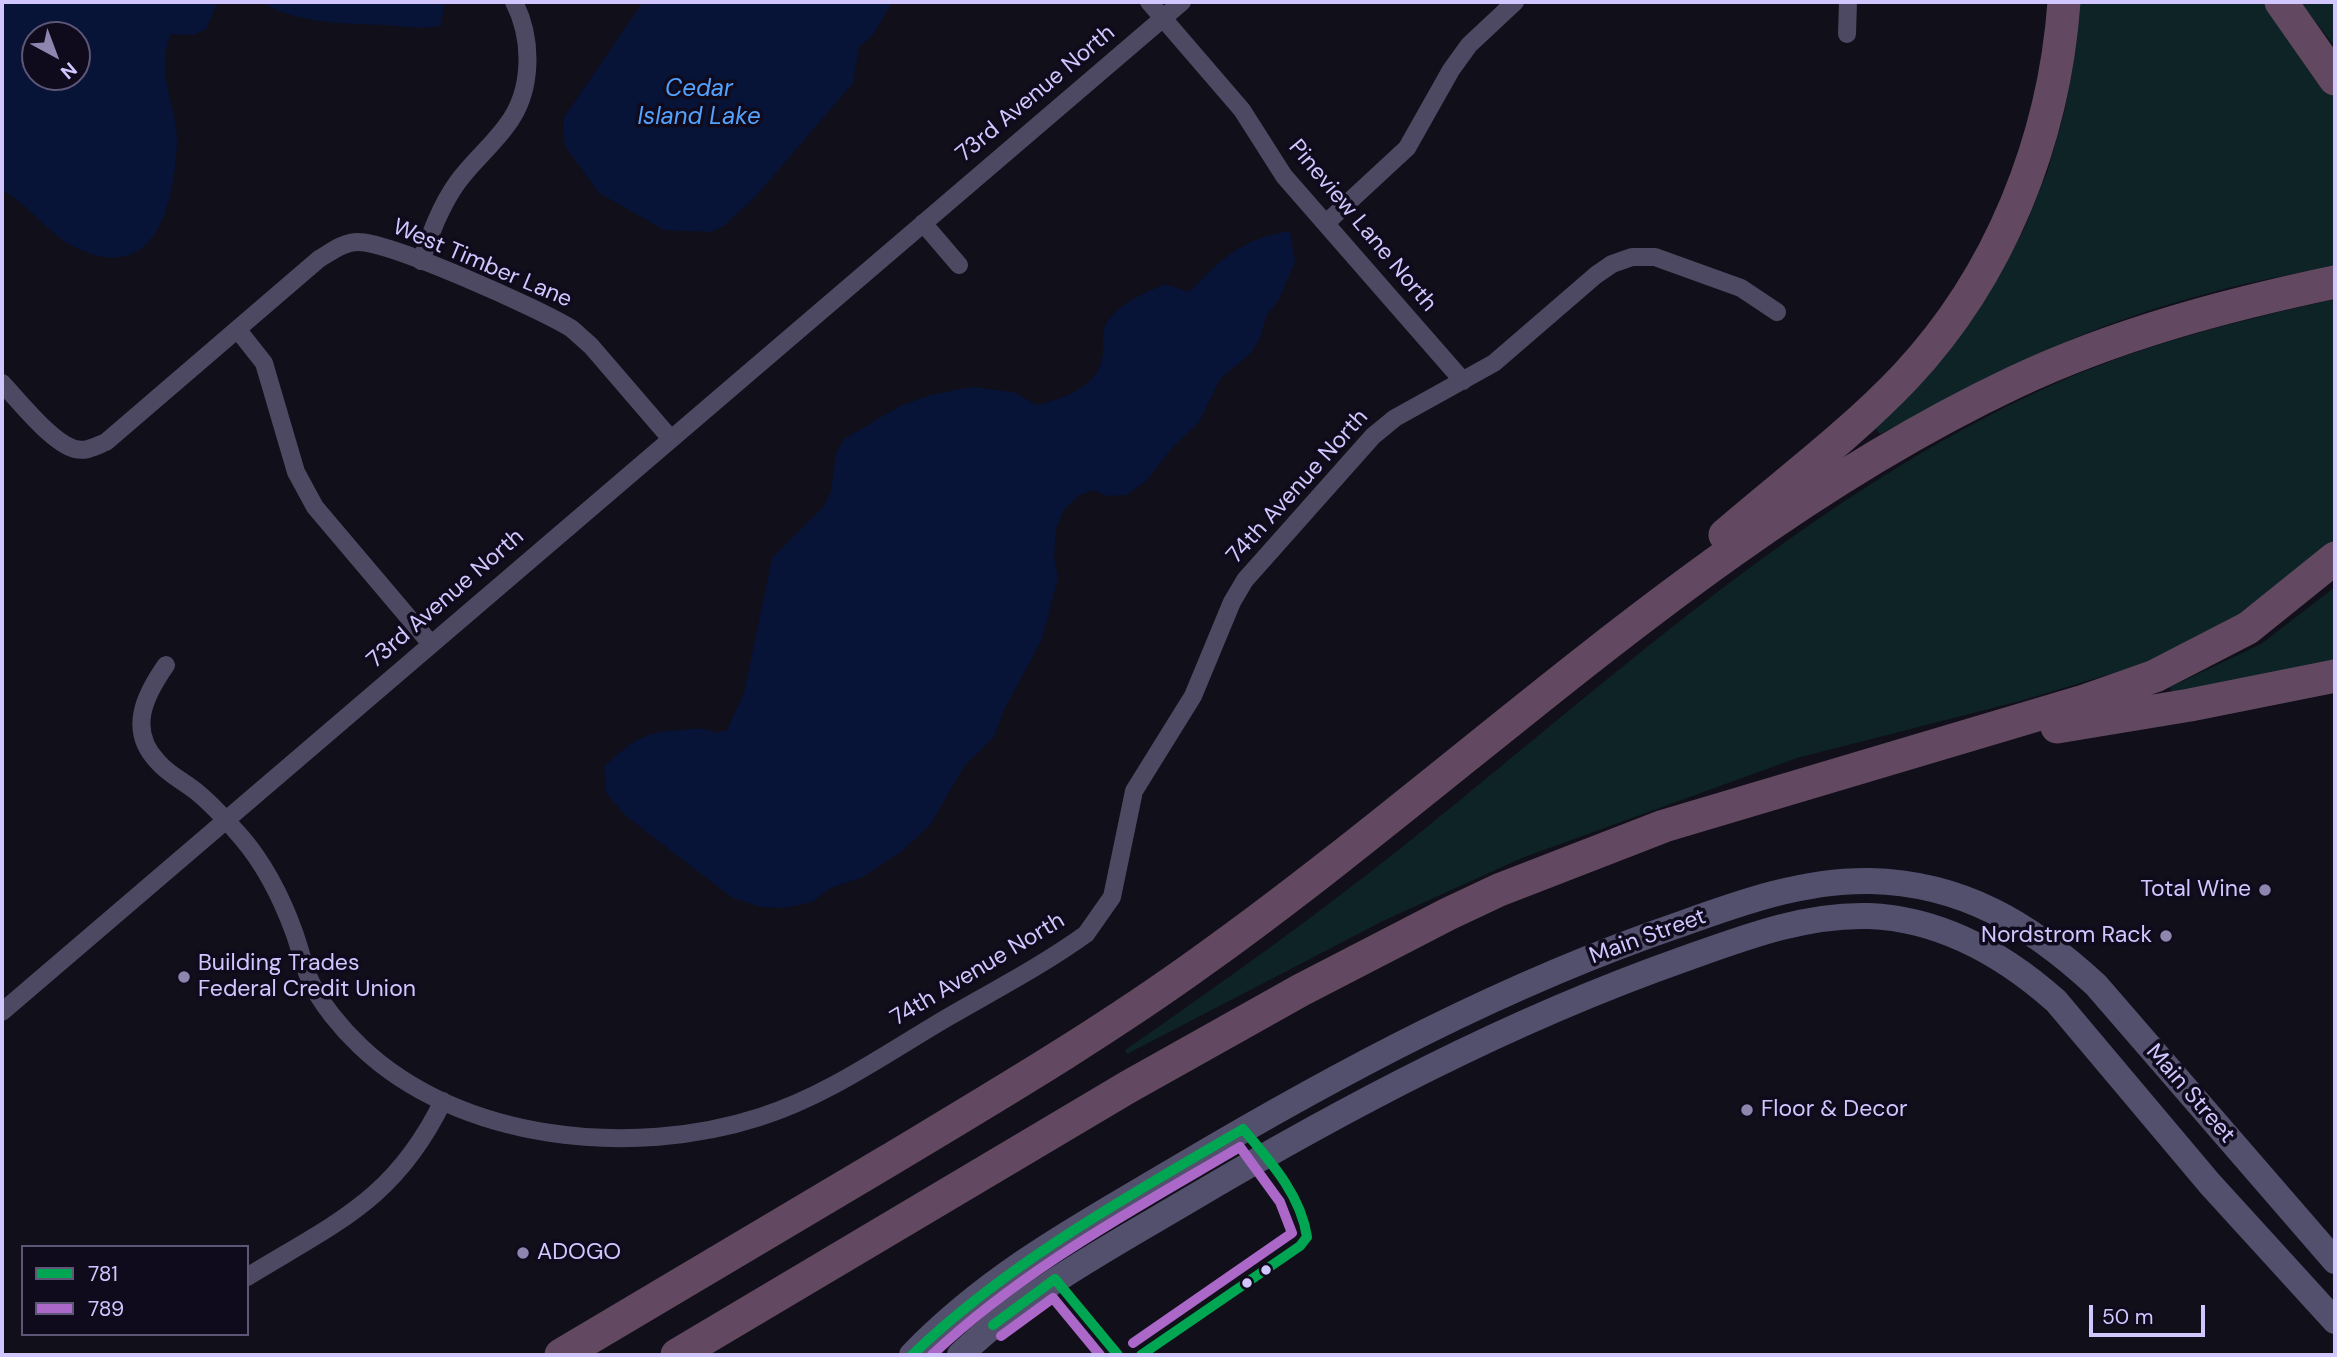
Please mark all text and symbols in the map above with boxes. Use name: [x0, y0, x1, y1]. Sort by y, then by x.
street label: 73rd Avenue North: [951, 20, 1121, 168]
north arrow: [21, 21, 91, 91]
text: N: [55, 57, 82, 85]
water label: Cedar Island Lake: [637, 76, 761, 132]
street label: Pineview Lane North: [1282, 134, 1442, 318]
street label: West Timber Lane: [388, 214, 576, 314]
street label: 74th Avenue North: [1222, 404, 1374, 570]
street label: 73rd Avenue North: [362, 523, 530, 675]
place label: Total Wine: [2140, 876, 2251, 904]
marker: Total Wine: [2257, 882, 2273, 898]
street label: Main Street: [1586, 903, 1710, 971]
street label: 74th Avenue North: [886, 907, 1070, 1033]
place label: Nordstrom Rack: [1981, 922, 2152, 950]
marker: Nordstrom Rack: [2158, 928, 2174, 944]
place label: Building Trades Federal Credit Union: [198, 950, 416, 1004]
marker: Building Trades Federal Credit Union: [176, 969, 192, 985]
street label: Main Street: [2140, 1039, 2240, 1149]
place label: Floor & Decor: [1761, 1096, 1908, 1124]
marker: Floor & Decor: [1739, 1102, 1755, 1118]
place label: ADOGO: [537, 1239, 621, 1267]
legend: [21, 1245, 248, 1336]
marker: ADOGO: [515, 1245, 531, 1261]
text: 781: [88, 1260, 118, 1288]
unlabelled marker: [1259, 1263, 1273, 1277]
unlabelled marker: [1240, 1276, 1254, 1290]
scale bar: [2092, 1290, 2208, 1334]
text: 789: [88, 1295, 124, 1323]
text: 50 m: [2102, 1303, 2153, 1331]

